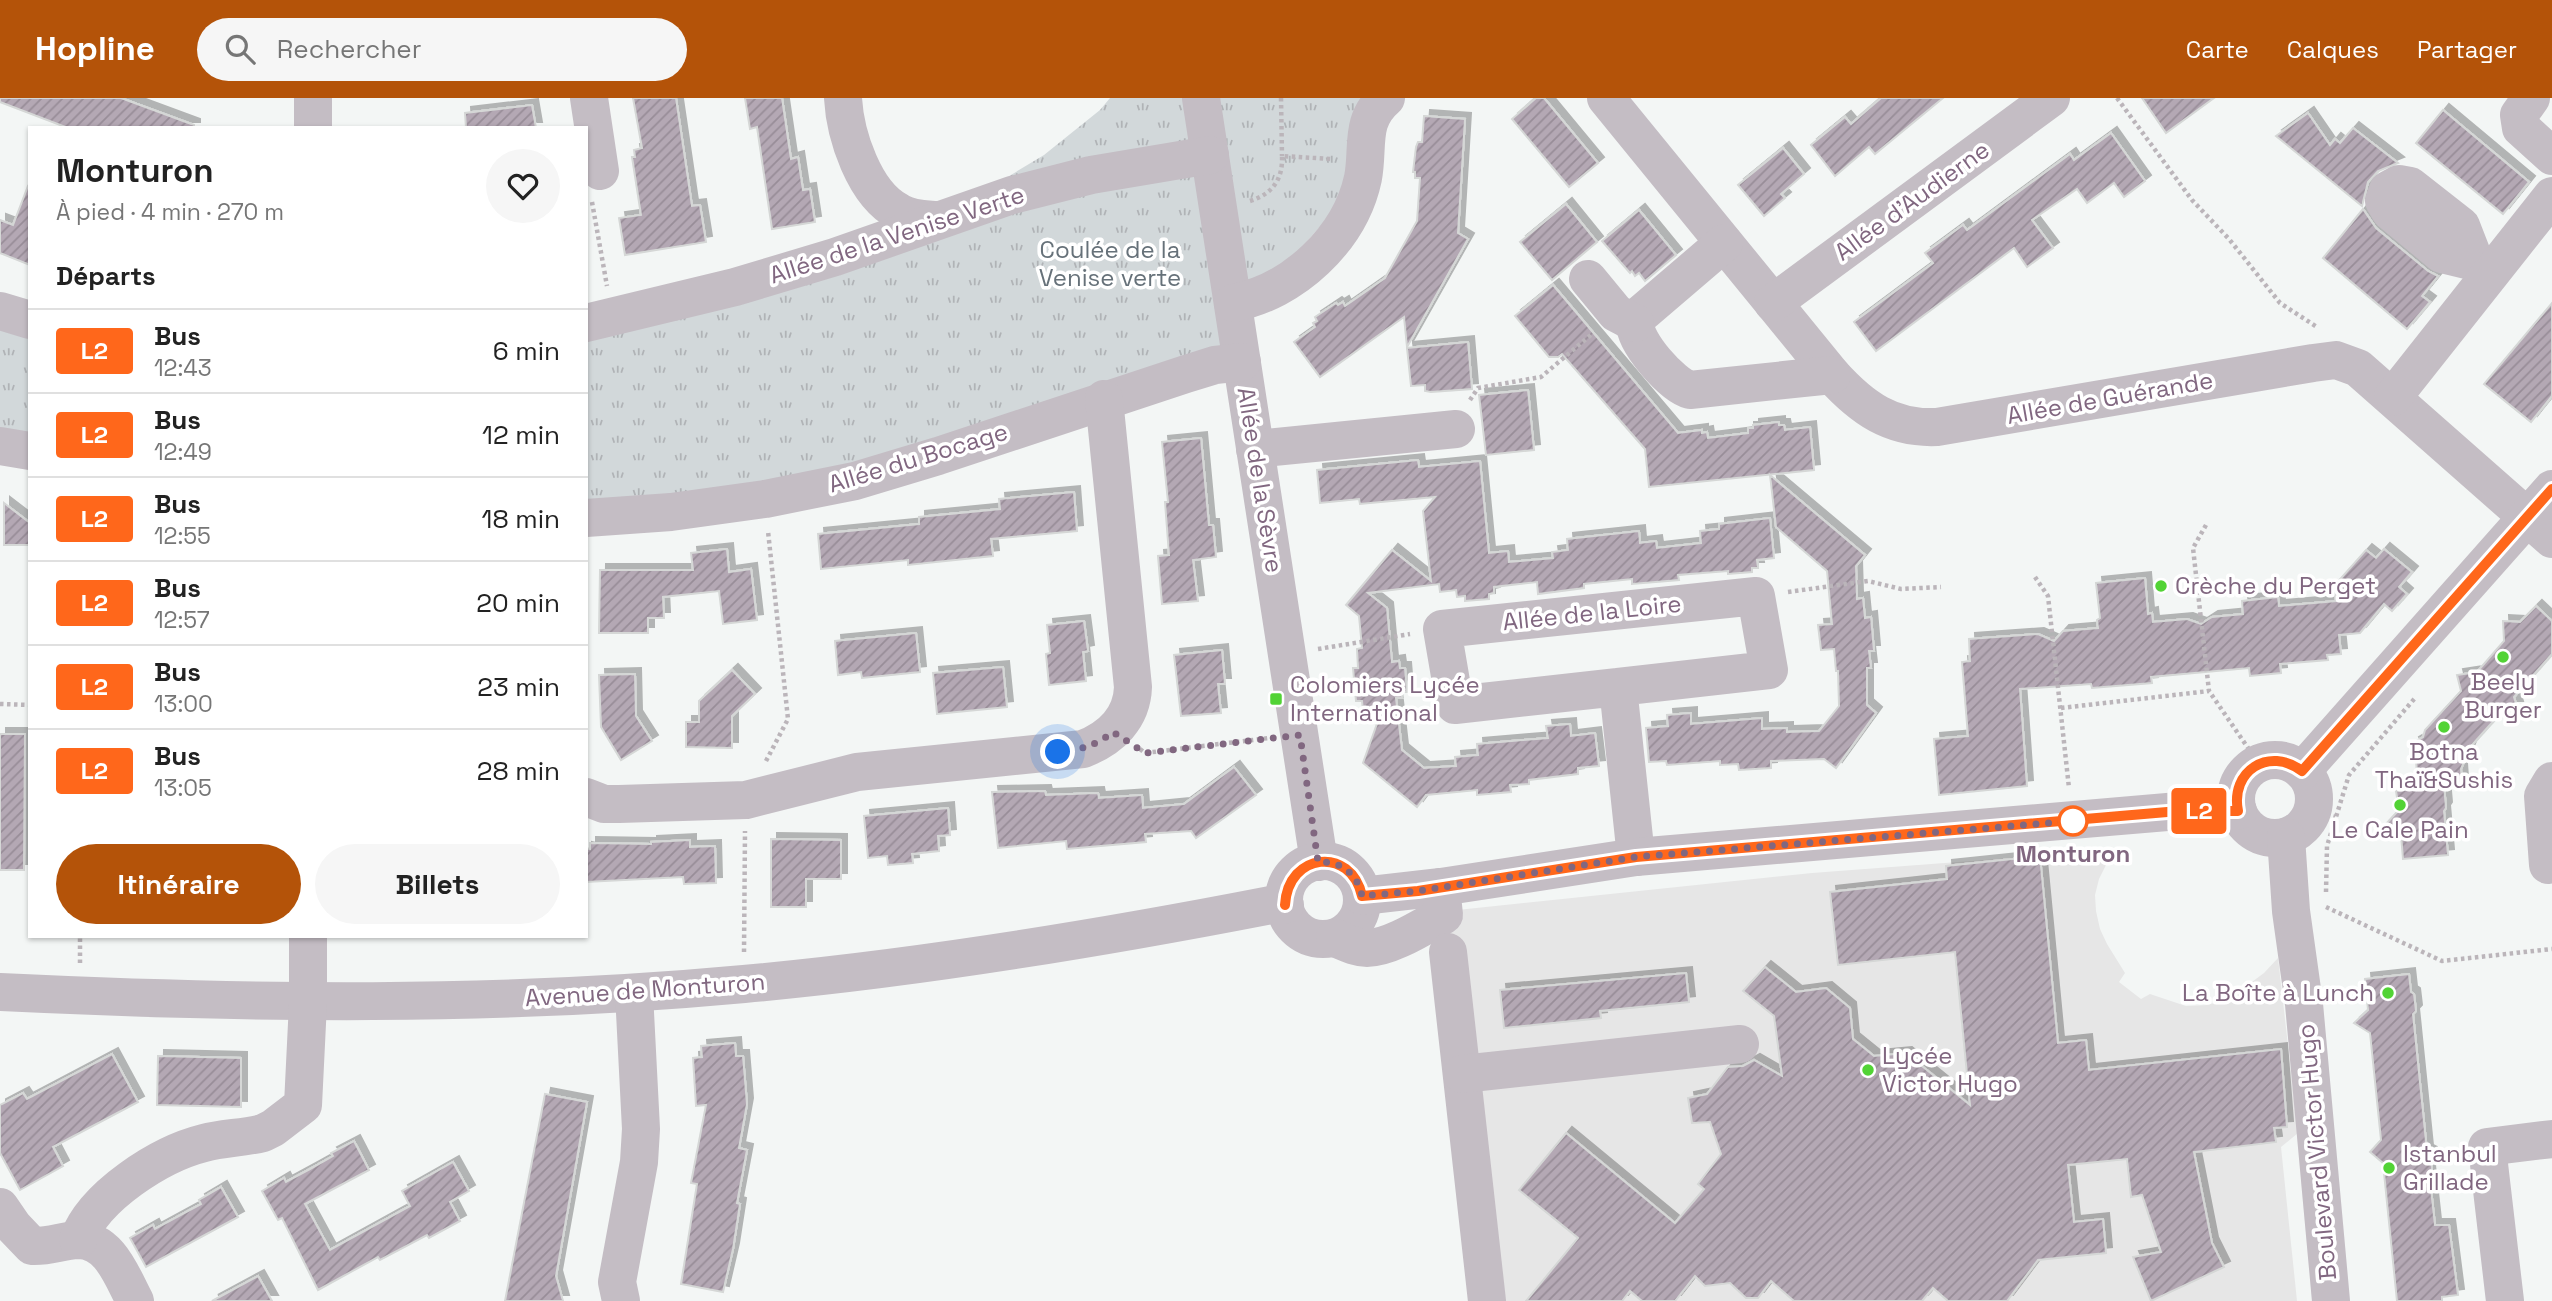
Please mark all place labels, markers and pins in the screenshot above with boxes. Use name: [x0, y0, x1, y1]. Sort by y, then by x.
place label: Crèche du Perget: [2175, 570, 2376, 601]
marker: Crèche du Perget: [2153, 578, 2169, 594]
marker: Beely Burger: [2495, 649, 2511, 665]
place label: Beely Burger: [2464, 666, 2542, 725]
place label: Colomiers Lycée International: [1290, 669, 1480, 728]
marker: Colomiers Lycée International: [1268, 691, 1284, 707]
marker: Botna Thaï&Sushis: [2436, 719, 2452, 735]
place label: Botna Thaï&Sushis: [2375, 736, 2513, 795]
marker: Le Cale Pain: [2392, 797, 2408, 813]
marker: Monturon: [2058, 806, 2088, 836]
place label: Le Cale Pain: [2331, 814, 2469, 845]
place label: Monturon: [2016, 838, 2130, 869]
place label: La Boîte à Lunch: [2182, 977, 2374, 1008]
marker: La Boîte à Lunch: [2380, 985, 2396, 1001]
place label: Lycée Victor Hugo: [1882, 1040, 2018, 1099]
marker: Lycée Victor Hugo: [1860, 1062, 1876, 1078]
place label: Istanbul Grillade: [2403, 1138, 2497, 1197]
marker: Istanbul Grillade: [2381, 1160, 2397, 1176]

